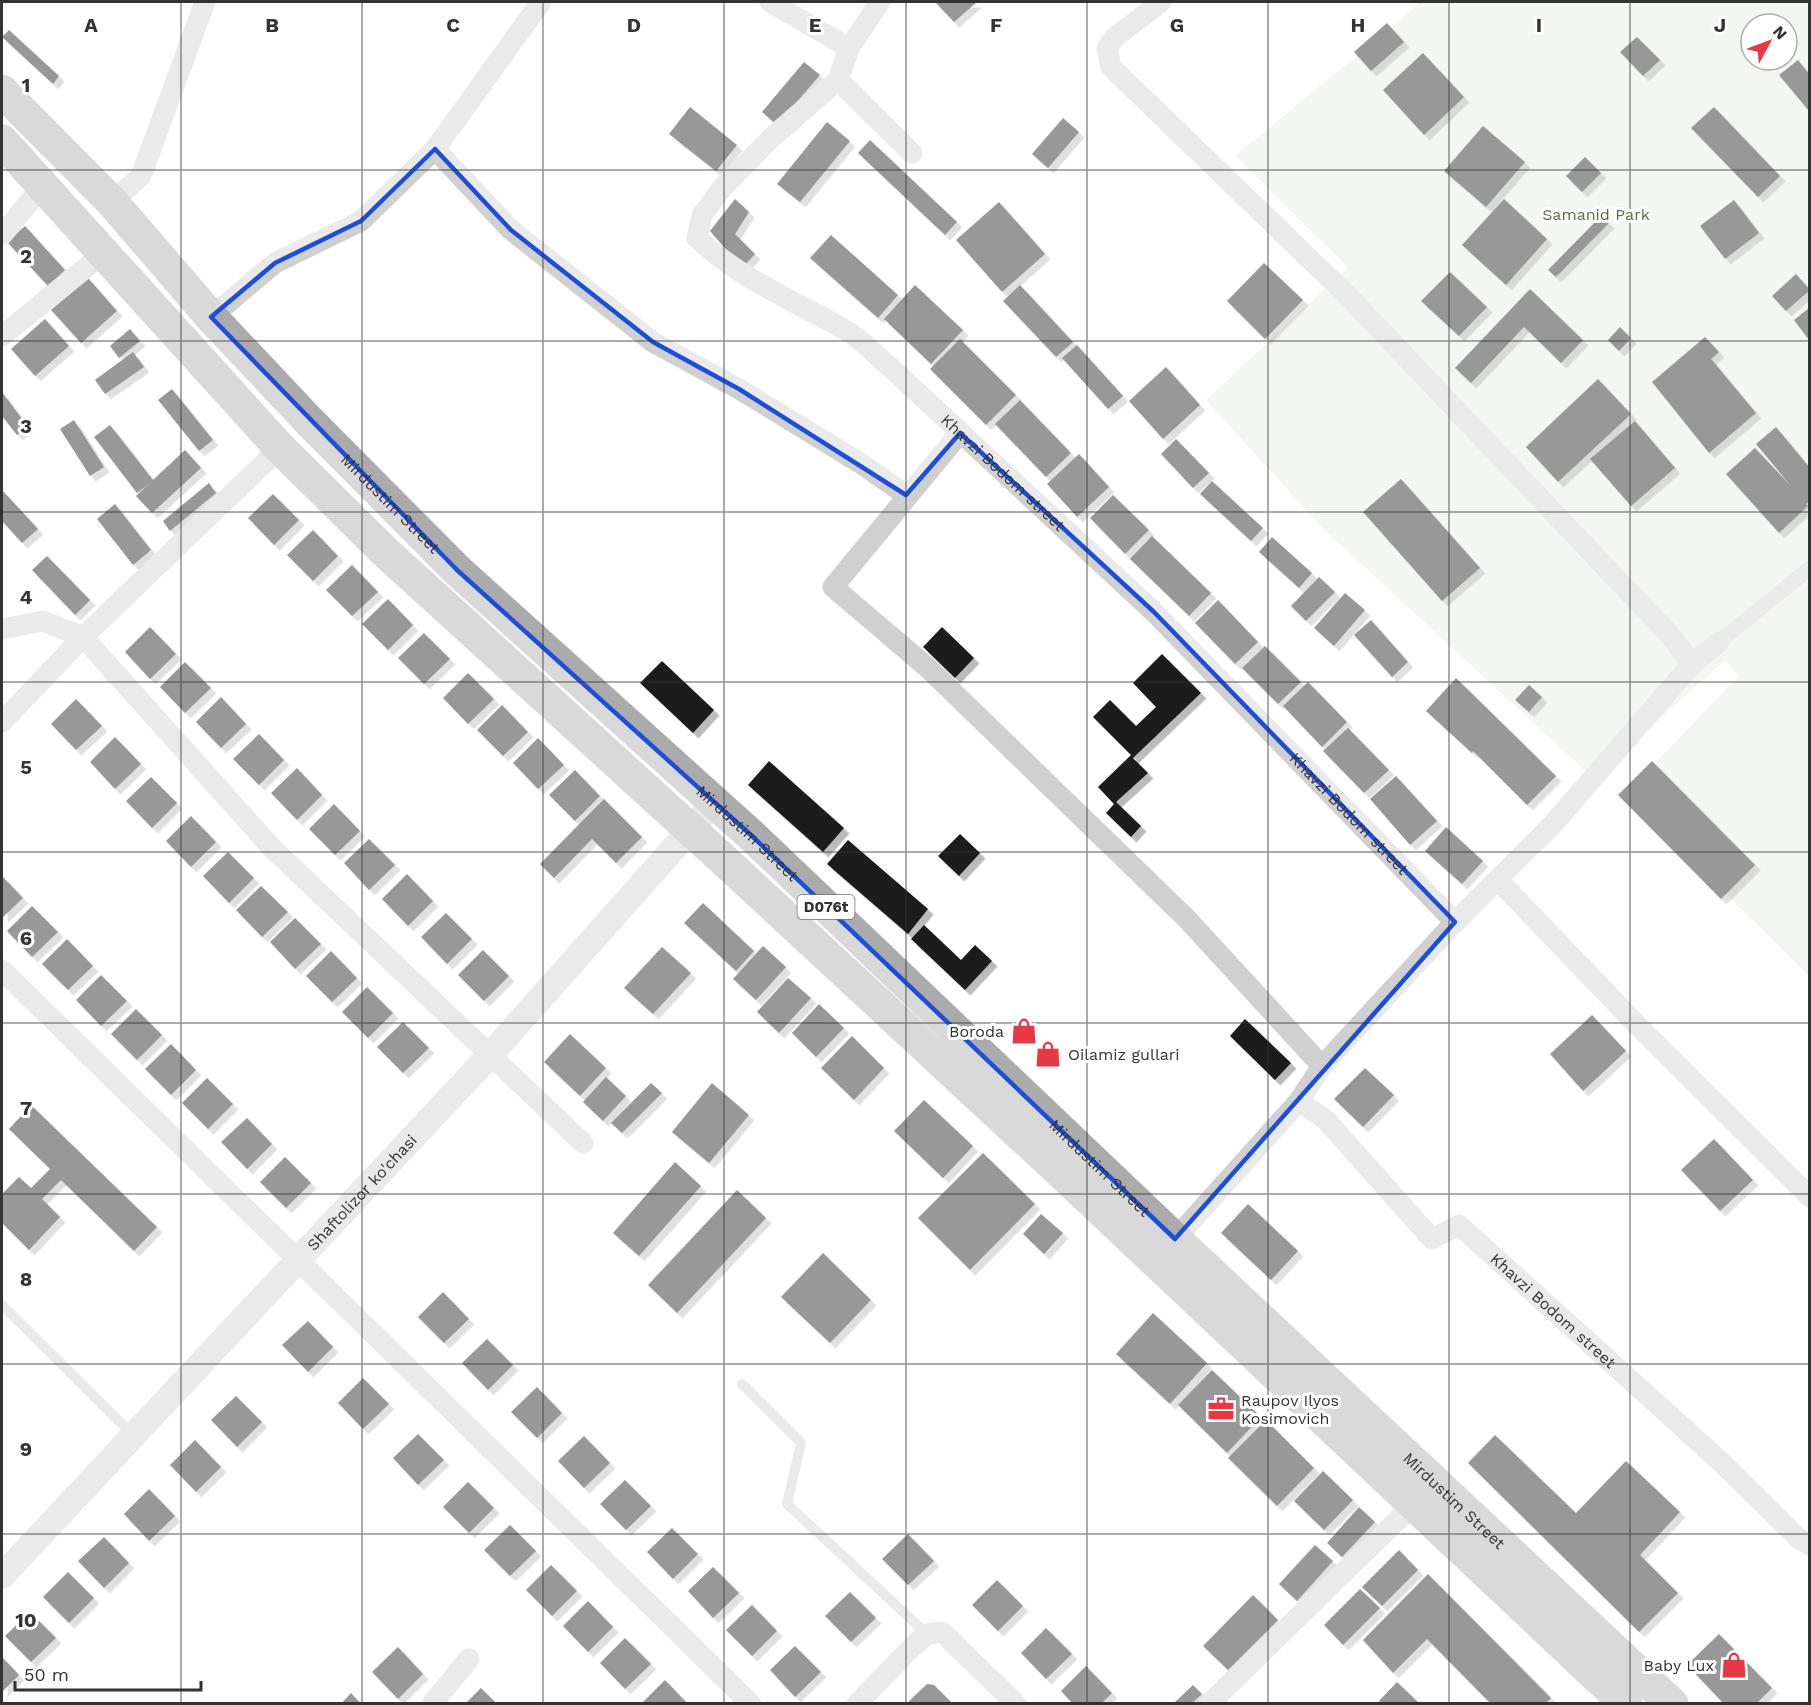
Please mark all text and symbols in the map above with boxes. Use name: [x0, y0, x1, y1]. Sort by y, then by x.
north arrow: [1739, 12, 1799, 72]
text: A: [84, 13, 98, 37]
text: B: [265, 13, 279, 37]
text: C: [446, 13, 460, 37]
text: D: [627, 13, 641, 37]
text: E: [809, 13, 821, 37]
text: F: [990, 13, 1002, 37]
text: G: [1170, 13, 1184, 37]
text: H: [1351, 13, 1365, 37]
text: I: [1536, 13, 1542, 37]
text: J: [1714, 13, 1726, 37]
text: N: [1769, 22, 1791, 43]
text: 1: [22, 73, 30, 97]
park label: Samanid Park: [1542, 205, 1650, 224]
text: 2: [20, 244, 32, 268]
street label: Khavzi Bodom street: [937, 410, 1069, 535]
text: 3: [20, 414, 32, 438]
street label: Mirdustim Street: [337, 450, 444, 558]
text: 4: [20, 585, 33, 609]
street label: Khavzi Bodom street: [1286, 749, 1413, 879]
text: 5: [20, 755, 32, 779]
street label: Mirdustim Street: [692, 782, 803, 886]
road number: D076t: [798, 895, 854, 919]
text: 6: [20, 926, 32, 950]
shop icon: Boroda: [1009, 1016, 1039, 1046]
place label: Boroda: [949, 1022, 1004, 1041]
shop icon: Oilamiz gullari: [1033, 1039, 1063, 1069]
place label: Oilamiz gullari: [1068, 1045, 1180, 1064]
text: 7: [20, 1096, 32, 1120]
street label: Mirdustim Street: [1045, 1115, 1155, 1221]
street label: Shaftolizor ko'chasi: [303, 1131, 421, 1254]
street label: Khavzi Bodom street: [1486, 1249, 1620, 1372]
text: 8: [20, 1267, 32, 1291]
place label: Raupov Ilyos Kosimovich: [1241, 1391, 1339, 1428]
office icon: Raupov Ilyos Kosimovich: [1206, 1394, 1236, 1424]
text: 9: [20, 1437, 32, 1461]
street label: Mirdustim Street: [1399, 1449, 1509, 1553]
text: 10: [15, 1608, 37, 1632]
shop icon: Baby Lux: [1719, 1650, 1749, 1680]
scale bar: [15, 1654, 201, 1692]
place label: Baby Lux: [1644, 1656, 1714, 1675]
text: 50 m: [24, 1664, 69, 1685]

